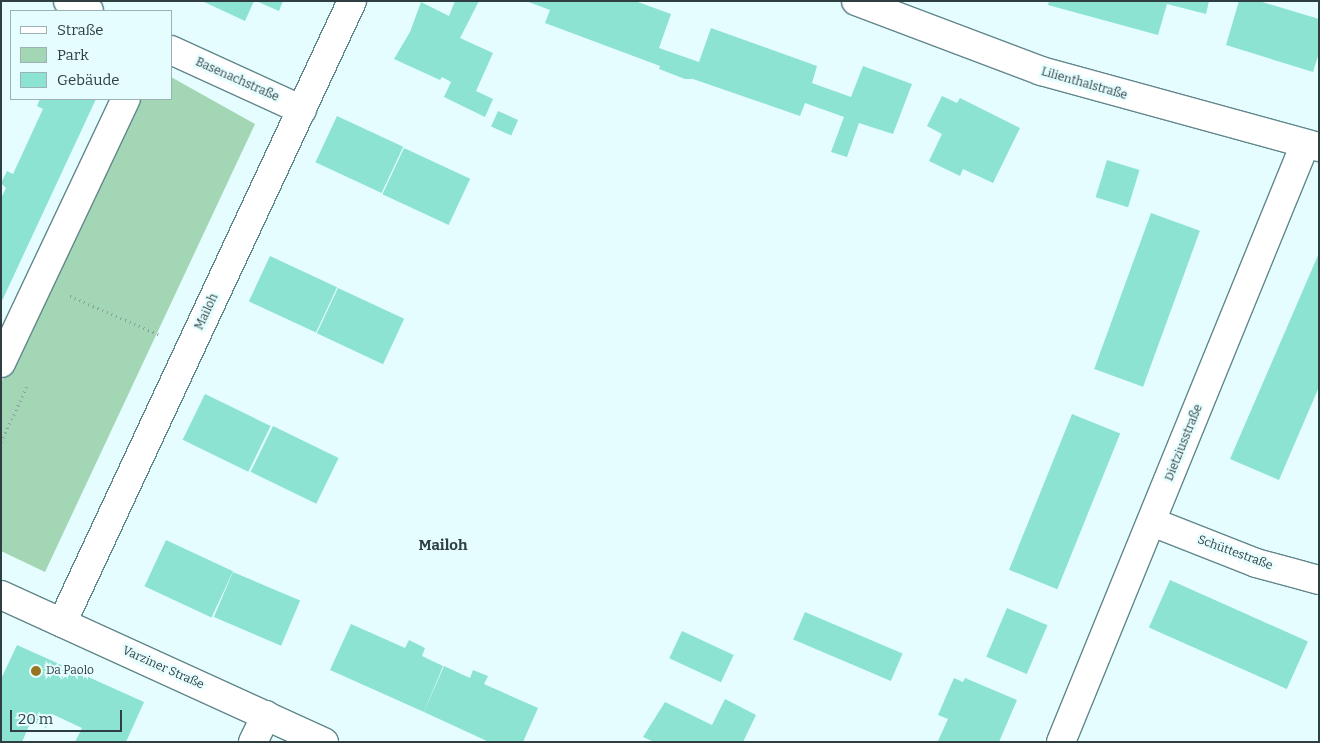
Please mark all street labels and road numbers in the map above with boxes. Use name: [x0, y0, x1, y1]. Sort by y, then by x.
street label: Basenachstraße: [193, 55, 281, 105]
street label: Lilienthalstraße: [1039, 65, 1129, 103]
street label: Mailoh: [192, 292, 222, 332]
street label: Dietziusstraße: [1162, 403, 1206, 483]
street label: Schüttestraße: [1196, 533, 1274, 573]
street label: Varziner Straße: [120, 644, 206, 692]

